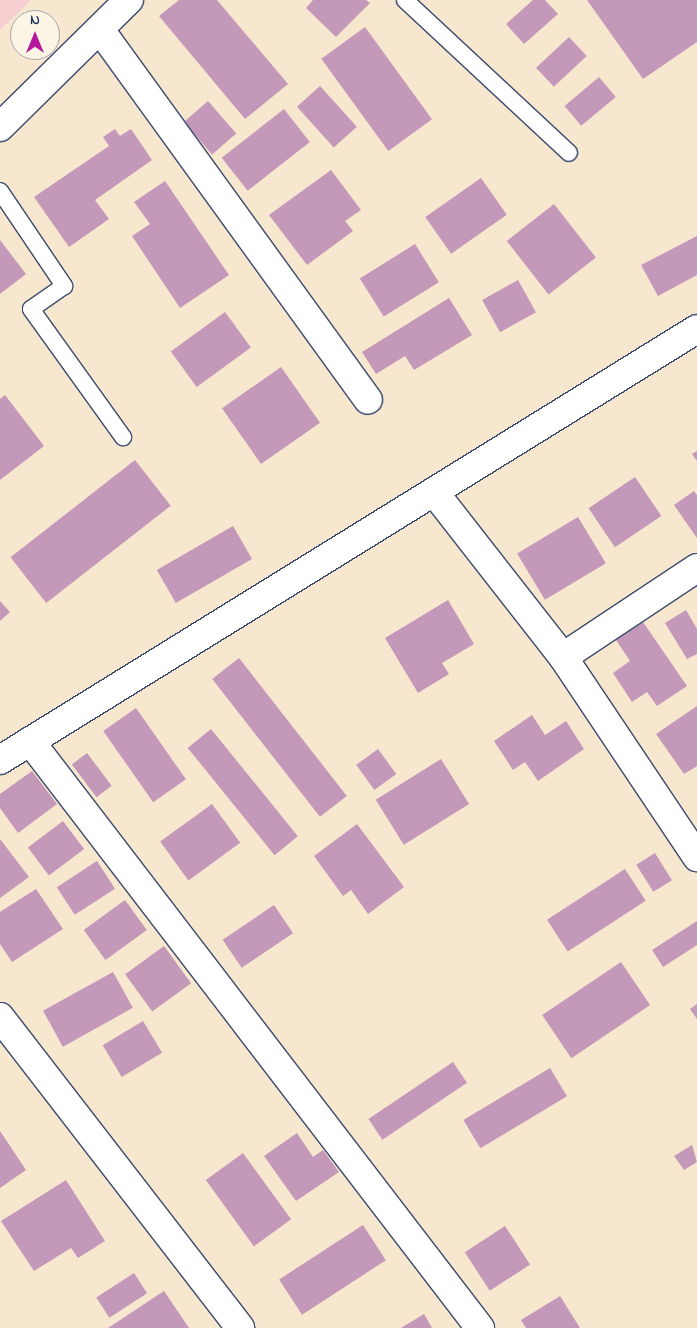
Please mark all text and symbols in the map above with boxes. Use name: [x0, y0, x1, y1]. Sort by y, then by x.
north arrow: [10, 10, 60, 60]
text: N: [30, 10, 40, 31]

